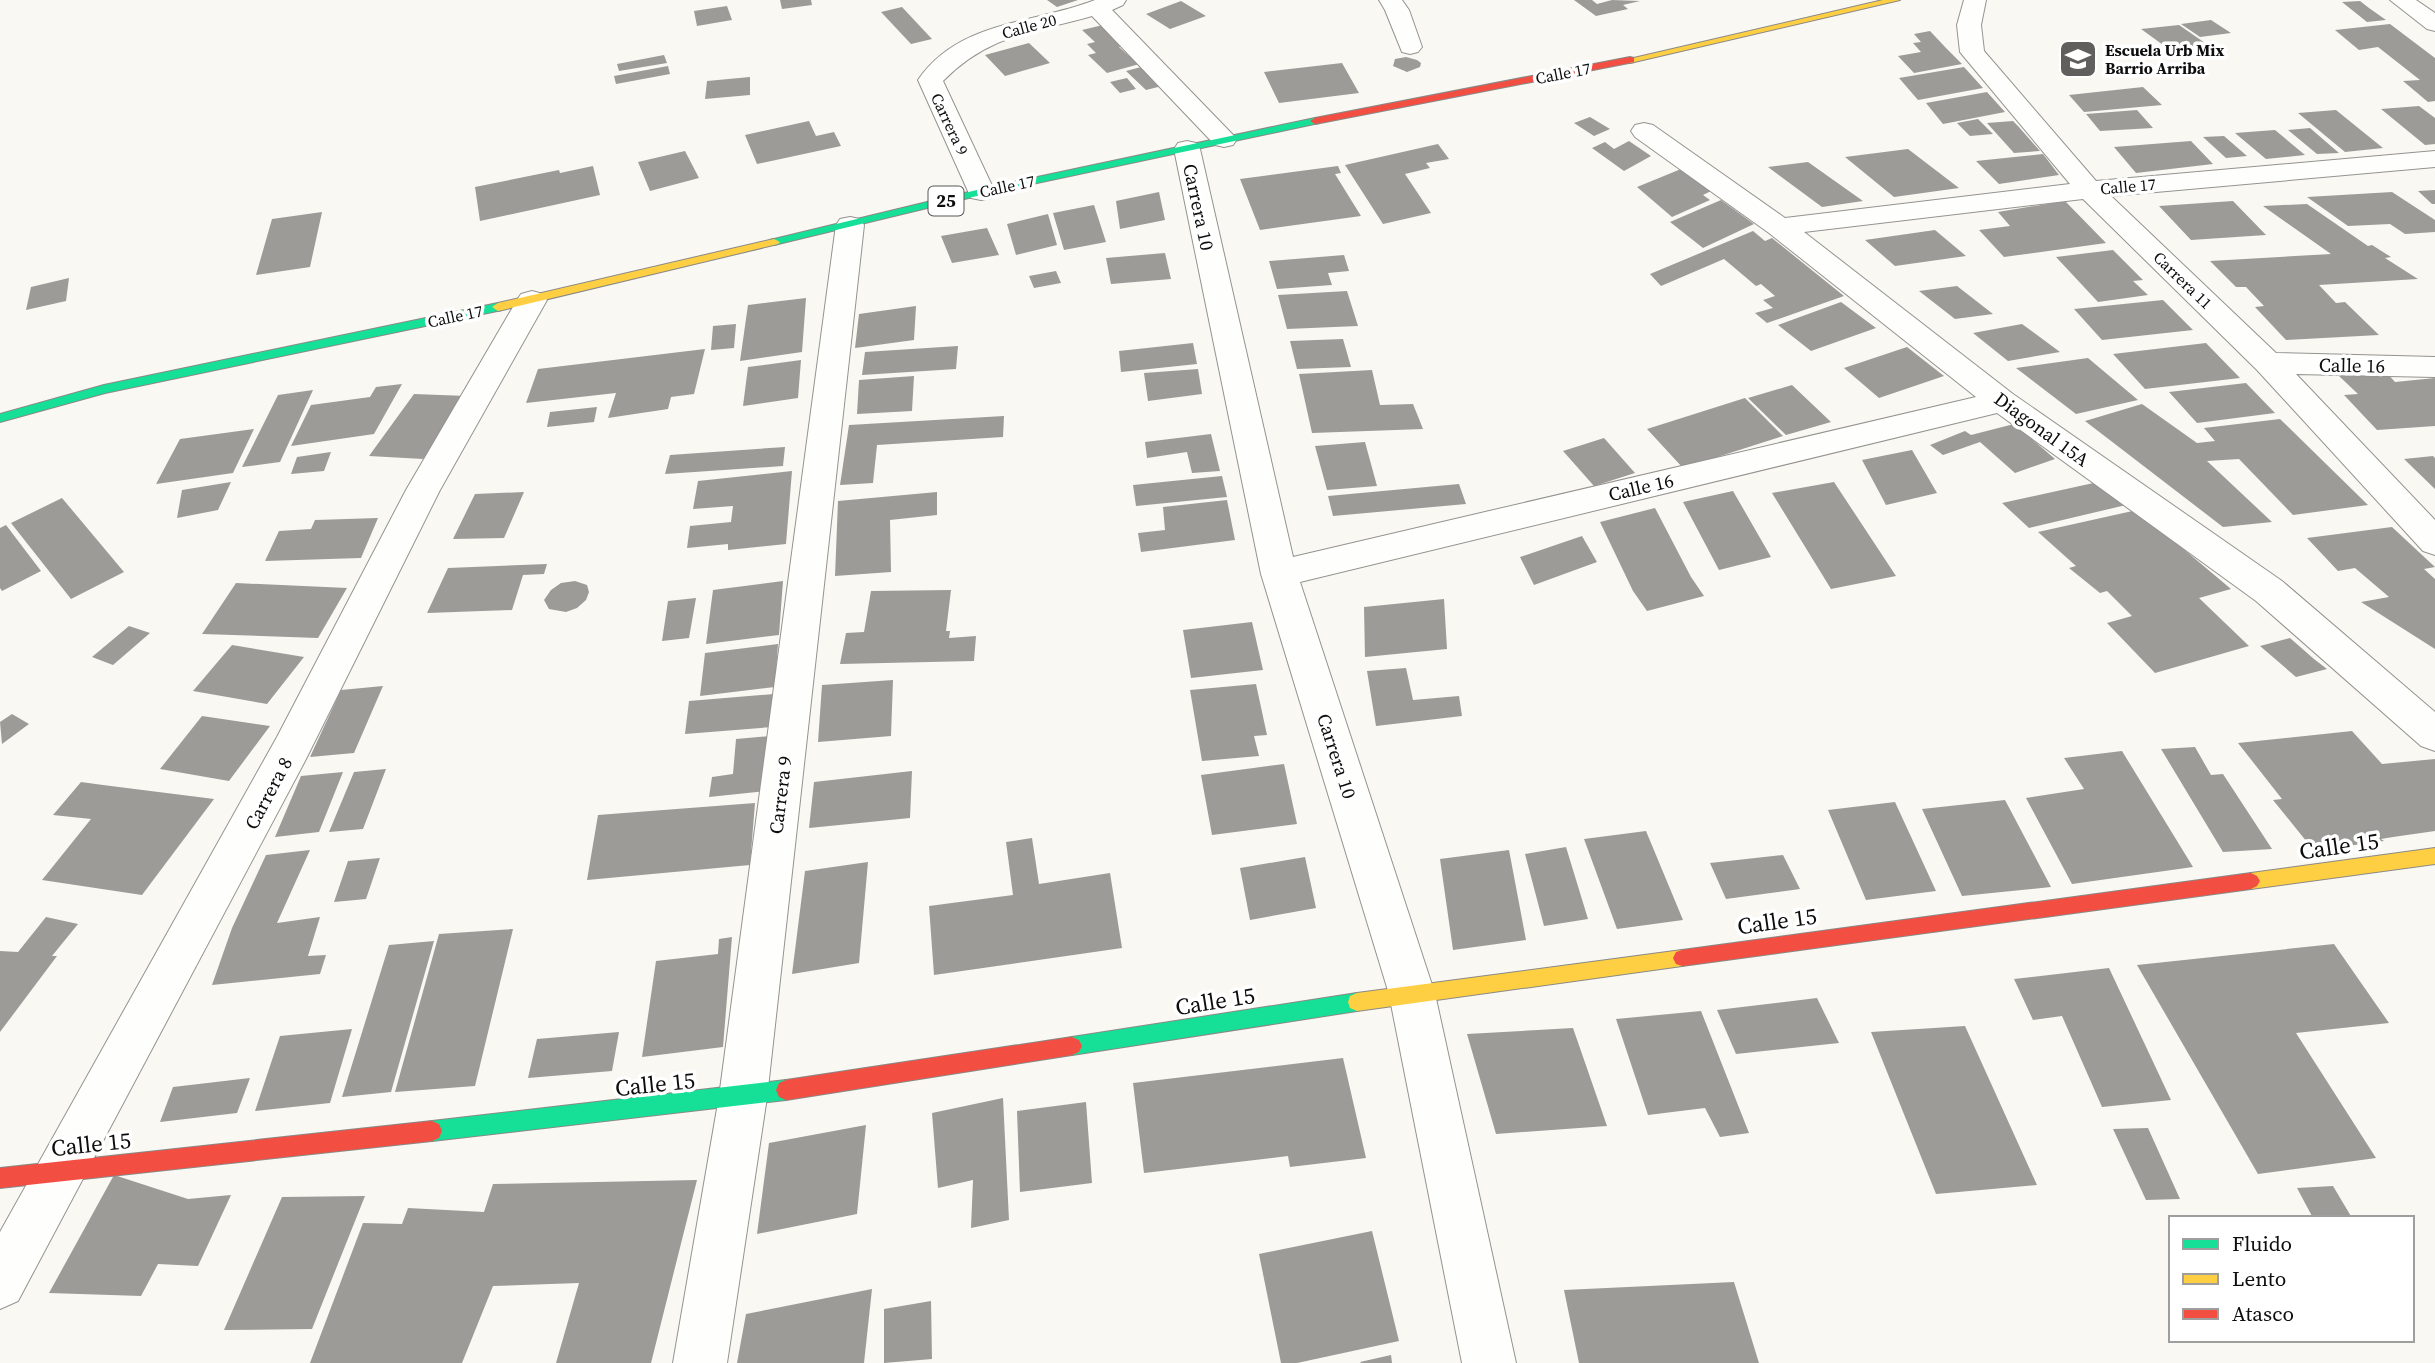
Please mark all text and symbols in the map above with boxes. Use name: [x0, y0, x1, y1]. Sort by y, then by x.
street label: Calle 20: [999, 8, 1059, 44]
school or university icon: Escuela Urb Mix Barrio Arriba: [2057, 38, 2099, 80]
place label: Escuela Urb Mix Barrio Arriba: [2105, 39, 2224, 79]
street label: Calle 17: [1534, 57, 1592, 89]
street label: Carrera 9: [926, 89, 974, 159]
street label: Carrera 10: [1177, 161, 1221, 253]
street label: Calle 17: [977, 169, 1037, 203]
street label: Calle 17: [2099, 173, 2157, 199]
road number: 25: [928, 186, 964, 216]
street label: Carrera 11: [2149, 246, 2217, 314]
street label: Calle 17: [425, 299, 485, 333]
street label: Calle 16: [2319, 351, 2385, 379]
street label: Diagonal 15A: [1989, 386, 2095, 473]
street label: Calle 16: [1606, 467, 1676, 507]
street label: Carrera 10: [1311, 710, 1363, 802]
street label: Carrera 8: [238, 752, 298, 834]
street label: Carrera 9: [762, 754, 798, 836]
street label: Calle 15: [2297, 825, 2381, 867]
street label: Calle 15: [1735, 900, 1819, 942]
street label: Calle 15: [1173, 979, 1257, 1023]
street label: Calle 15: [614, 1064, 696, 1104]
street label: Calle 15: [50, 1124, 132, 1164]
legend: [2169, 1216, 2414, 1342]
text: Fluido: [2232, 1229, 2292, 1258]
text: Lento: [2232, 1264, 2286, 1293]
text: Atasco: [2232, 1299, 2294, 1328]

